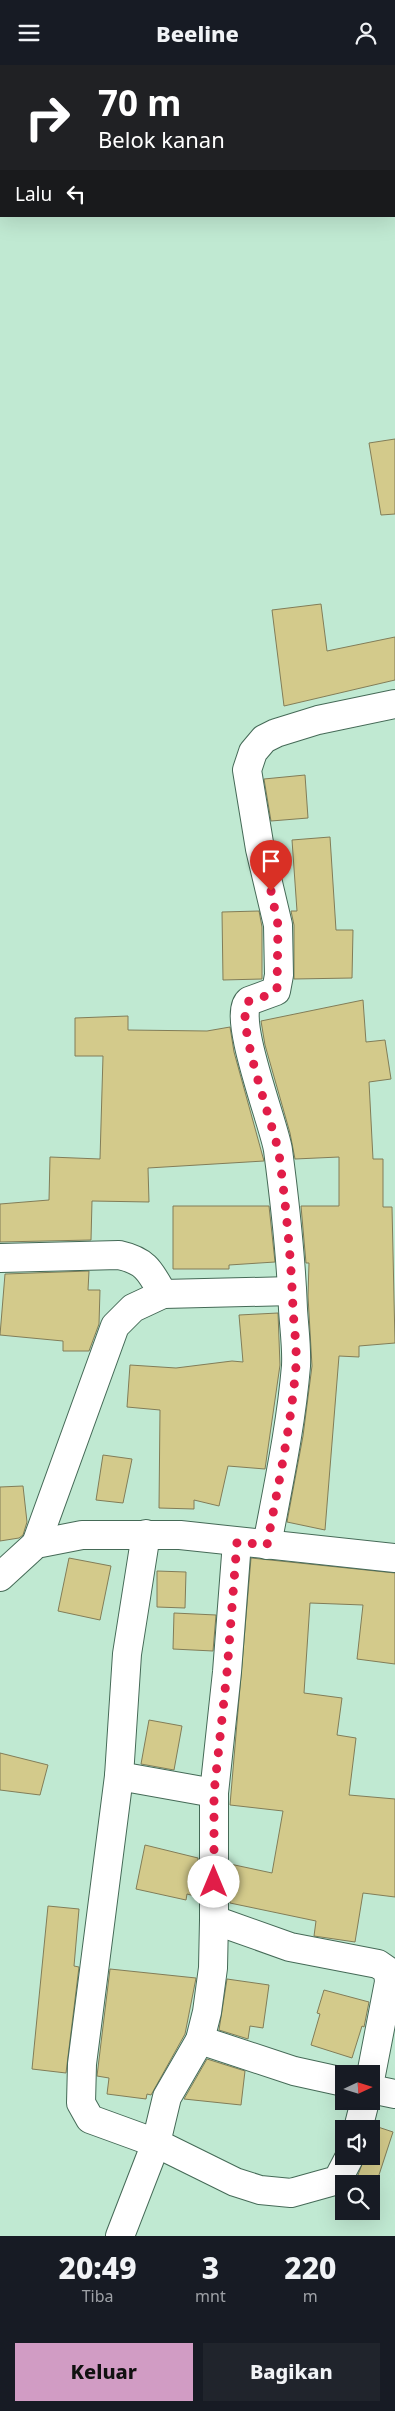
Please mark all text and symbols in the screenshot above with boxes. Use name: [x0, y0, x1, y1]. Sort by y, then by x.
text: Beeline: [156, 18, 239, 48]
icon: menu: [15, 19, 43, 47]
icon: person: [352, 19, 380, 47]
text: 70 m: [98, 79, 181, 126]
icon: right: [15, 85, 80, 150]
text: Belok kanan: [98, 124, 225, 154]
icon: left: [62, 180, 90, 208]
text: Lalu: [15, 181, 52, 207]
pin: [250, 840, 292, 891]
icon: arrive: [257, 847, 285, 875]
position arrow: [187, 1855, 239, 1907]
north arrow: [335, 2065, 380, 2110]
map controls: [335, 2065, 380, 2220]
button: sound: [335, 2120, 380, 2165]
button: search: [335, 2175, 380, 2220]
text: 20:49: [59, 2247, 137, 2288]
text: 3: [202, 2247, 219, 2288]
text: 220: [284, 2247, 336, 2288]
text: Tiba: [82, 2285, 113, 2307]
text: mnt: [195, 2285, 226, 2307]
text: m: [303, 2285, 318, 2307]
button: Keluar: [15, 2343, 193, 2401]
button: Bagikan: [203, 2343, 380, 2401]

